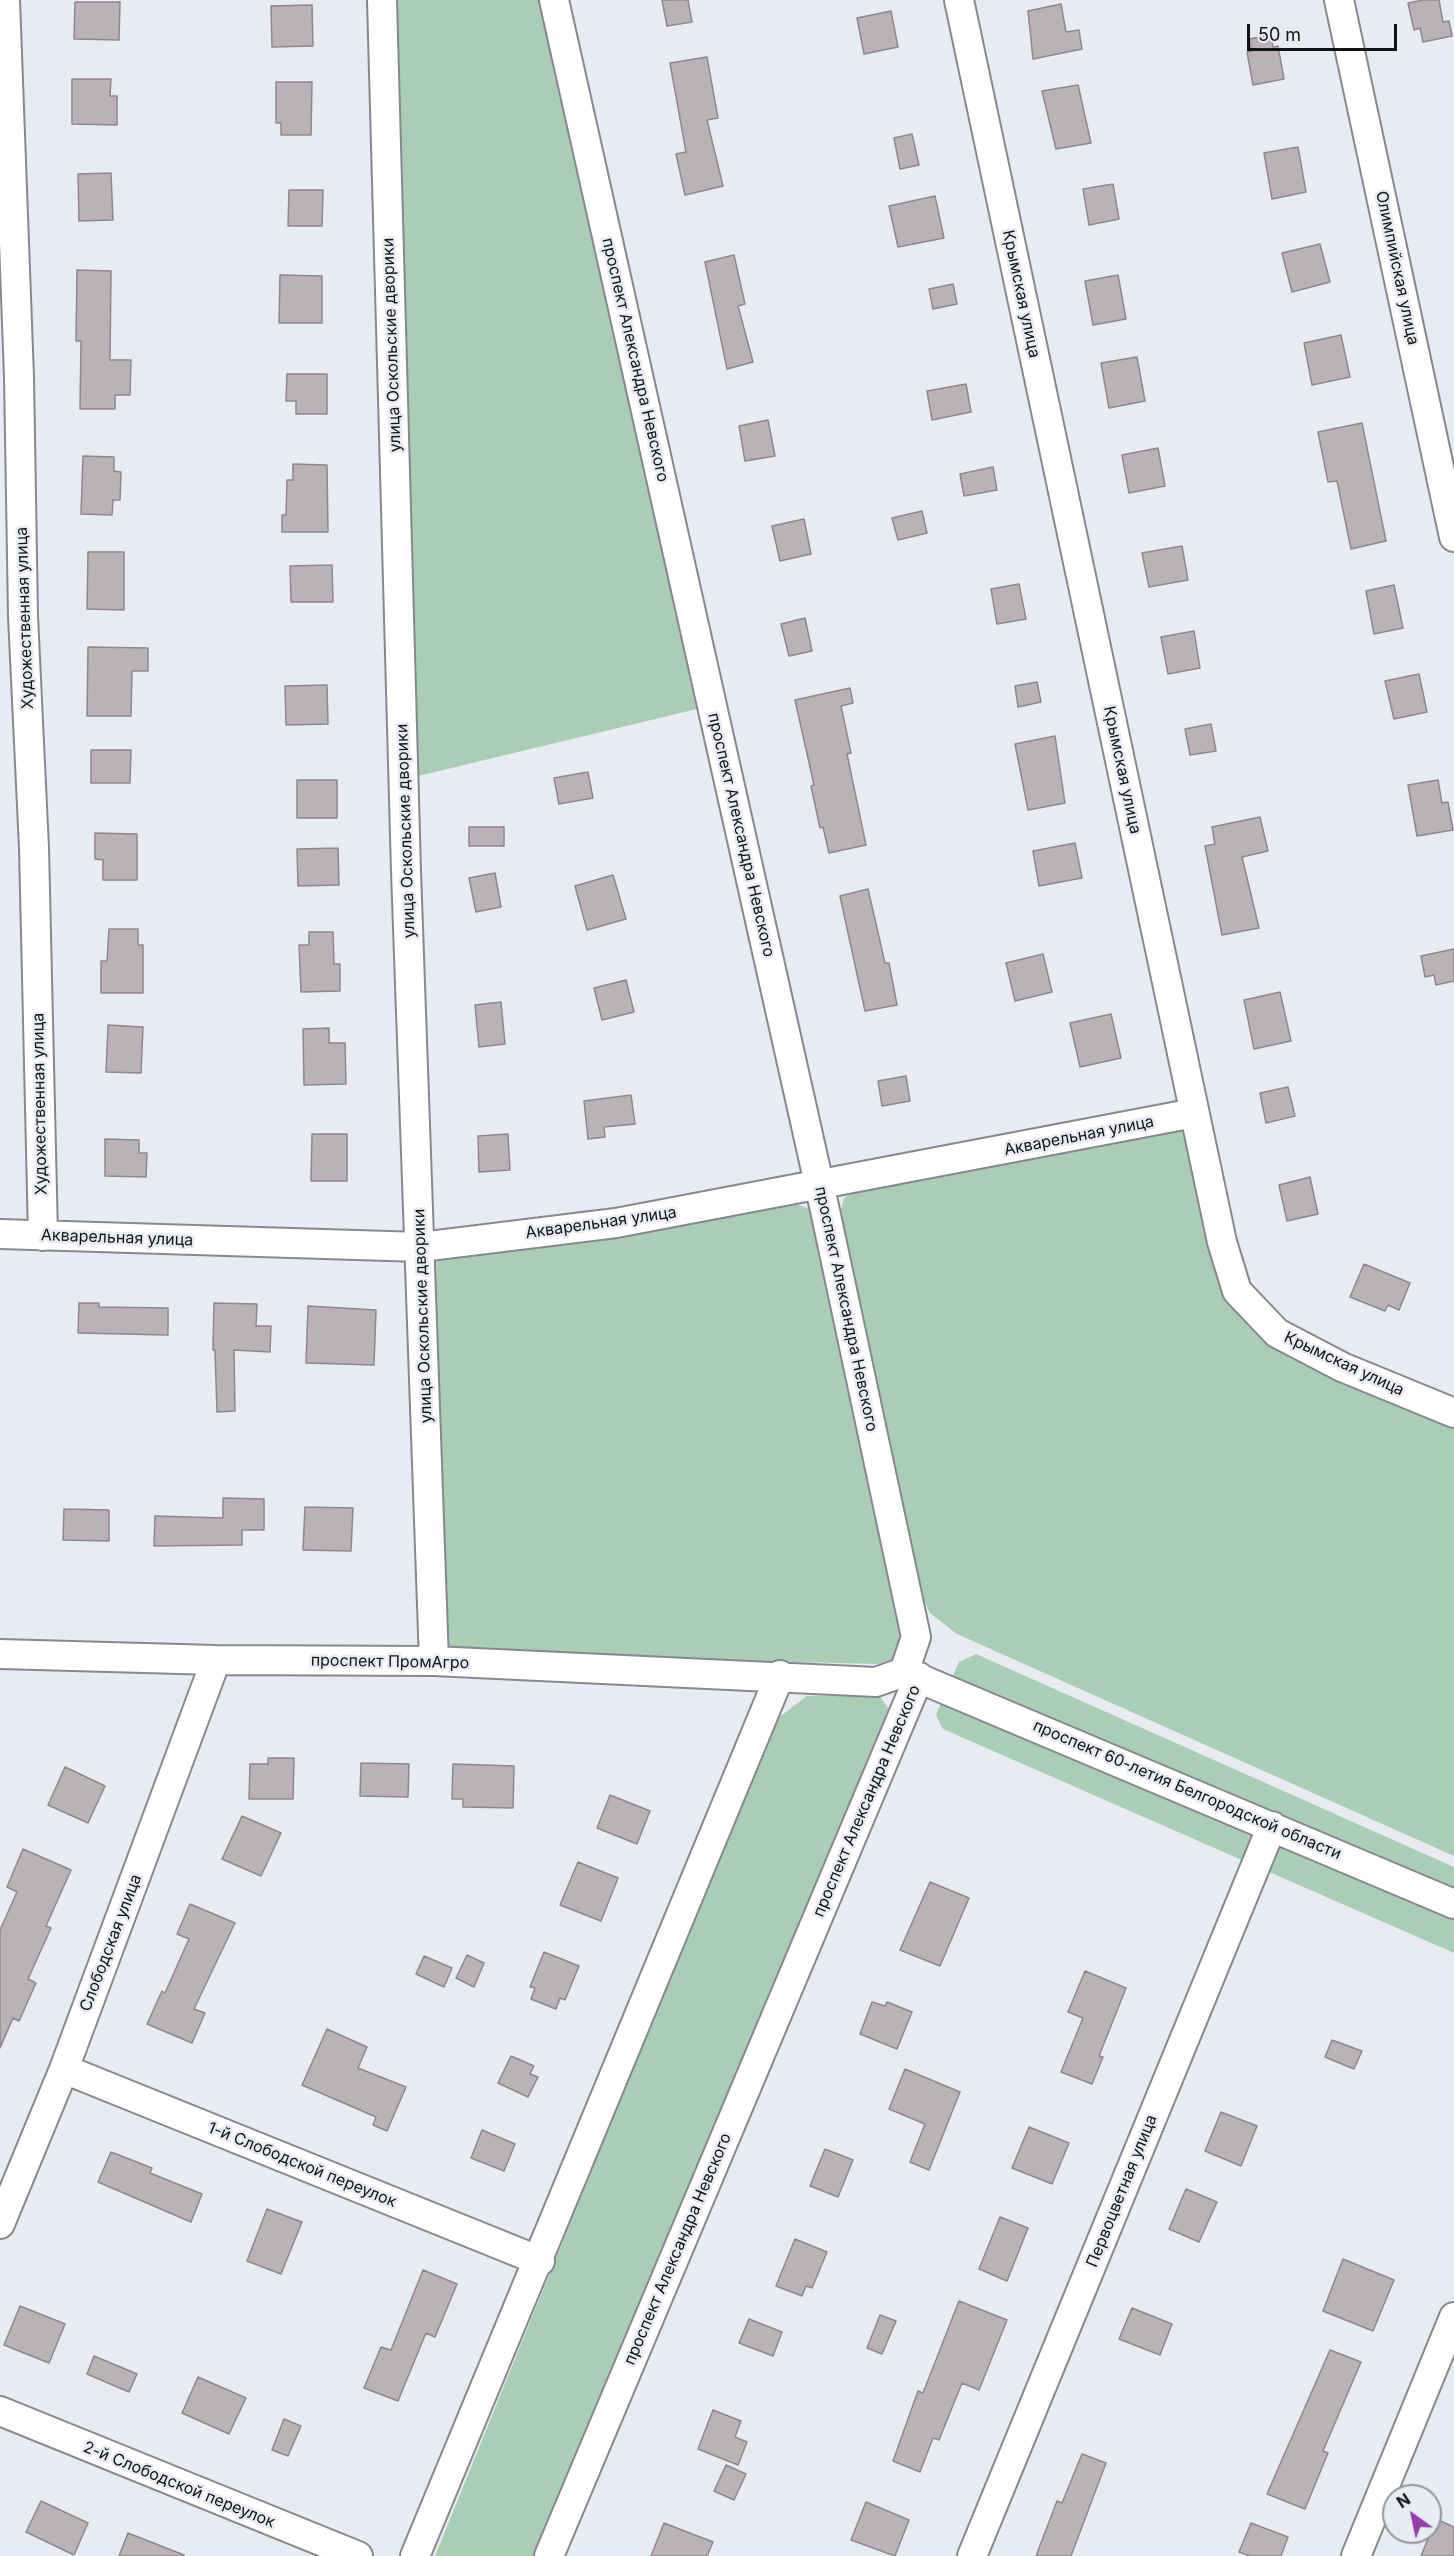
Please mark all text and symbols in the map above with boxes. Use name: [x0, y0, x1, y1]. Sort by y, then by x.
scale bar: [1250, 12, 1400, 50]
text: 50 m: [1258, 24, 1301, 45]
street label: Олимпийская улица: [1371, 189, 1423, 347]
street label: Крымская улица: [998, 228, 1044, 360]
street label: проспект Александра Невского: [598, 236, 672, 484]
street label: улица Оскольские дворики: [379, 237, 405, 453]
street label: Художественная улица: [12, 527, 38, 709]
street label: Крымская улица: [1099, 704, 1145, 836]
street label: проспект Александра Невского: [704, 711, 778, 959]
street label: улица Оскольские дворики: [393, 723, 419, 939]
street label: Художественная улица: [29, 1013, 51, 1195]
street label: Акварельная улица: [1002, 1112, 1156, 1160]
street label: проспект Александра Невского: [811, 1185, 881, 1433]
street label: Акварельная улица: [524, 1203, 678, 1243]
street label: улица Оскольские дворики: [410, 1208, 436, 1424]
street label: Акварельная улица: [41, 1226, 193, 1250]
street label: Крымская улица: [1281, 1328, 1407, 1400]
street label: проспект ПромАгро: [311, 1651, 469, 1673]
street label: проспект Александра Невского: [809, 1682, 925, 1920]
street label: проспект 60-летия Белгородской области: [1030, 1716, 1344, 1864]
street label: Слободская улица: [76, 1872, 146, 2014]
street label: Первоцветная улица: [1083, 2112, 1161, 2270]
street label: 1-й Слободской переулок: [205, 2118, 399, 2212]
street label: проспект Александра Невского: [620, 2130, 736, 2368]
street label: 2-й Слободской переулок: [80, 2438, 278, 2532]
north arrow: [1382, 2484, 1442, 2544]
text: N: [1393, 2489, 1414, 2512]

